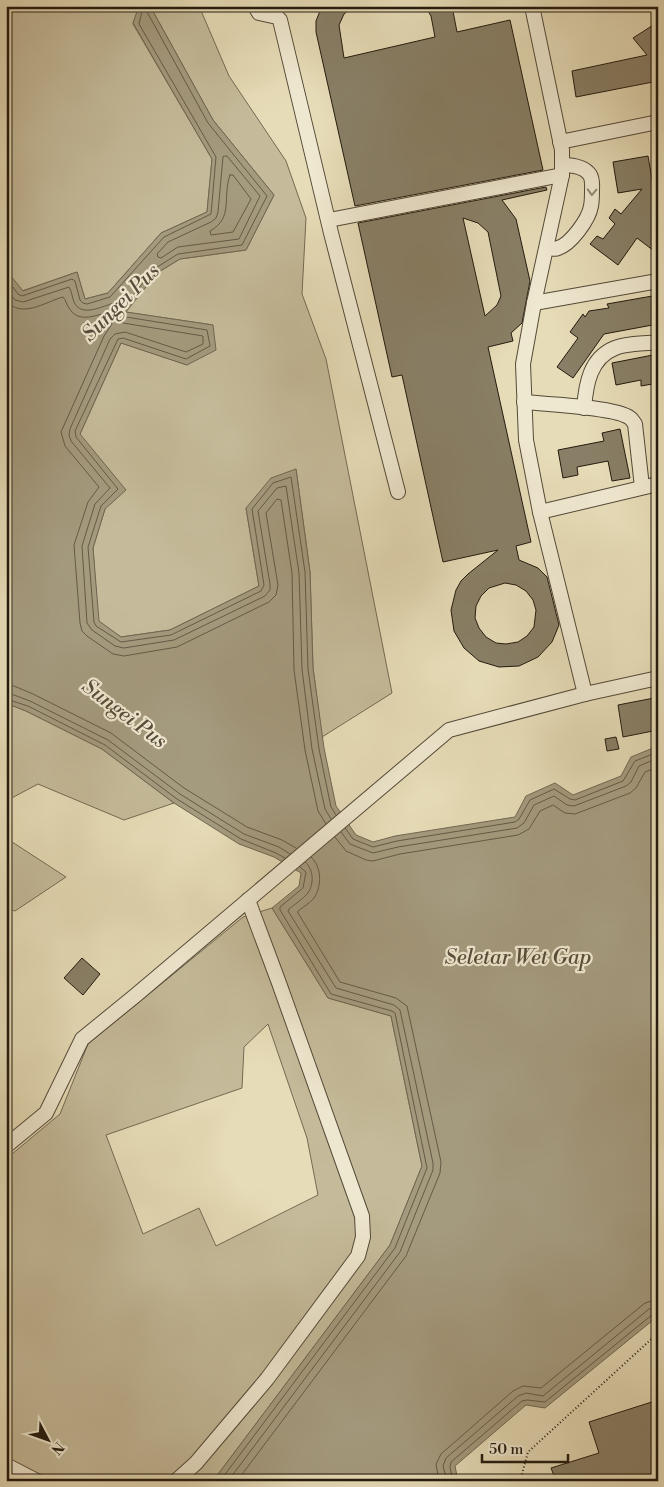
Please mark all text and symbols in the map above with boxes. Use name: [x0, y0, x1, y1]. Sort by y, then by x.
one-way arrow: [587, 188, 597, 196]
water label: Sungei Pus: [76, 258, 166, 348]
water label: Sungei Pus: [76, 674, 172, 755]
water label: Seletar Wet Gap: [445, 945, 591, 971]
north arrow: [22, 1414, 72, 1464]
scale bar: [482, 1432, 568, 1464]
text: N: [47, 1438, 67, 1458]
text: 50 m: [489, 1440, 523, 1459]

